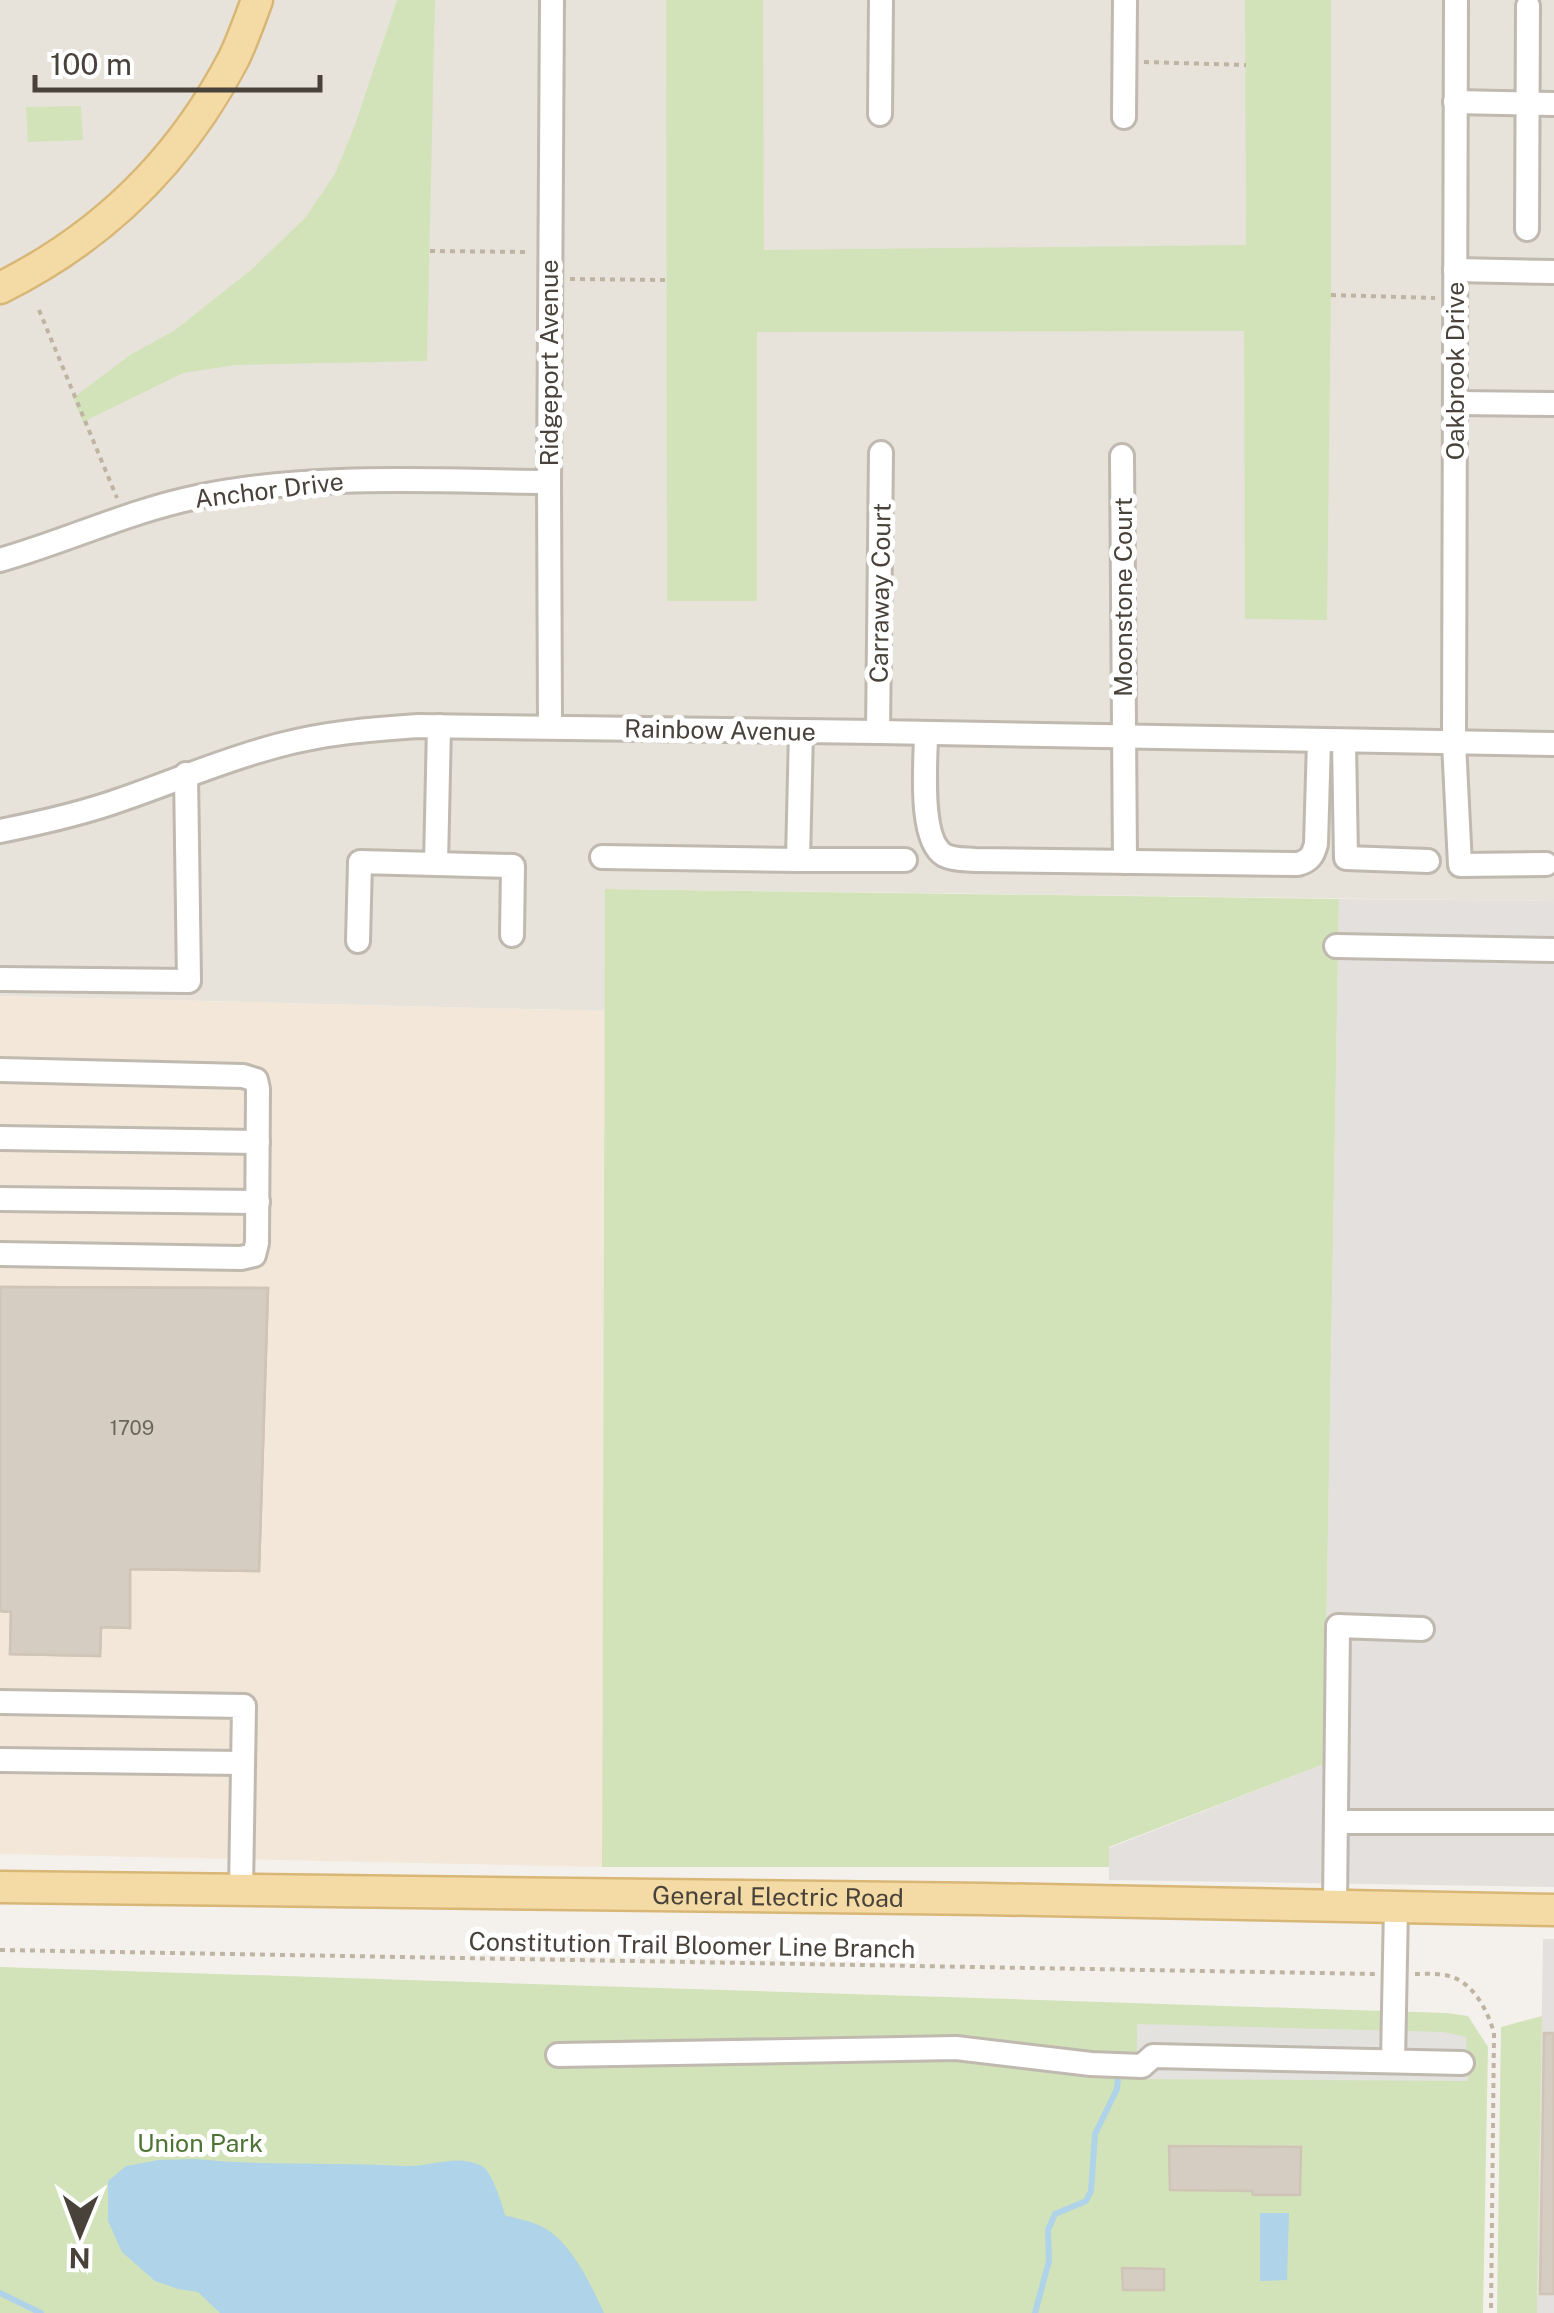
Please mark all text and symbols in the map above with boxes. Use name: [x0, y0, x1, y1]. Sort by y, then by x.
scale bar: [35, 30, 320, 92]
text: 100 m: [50, 46, 132, 82]
street label: Ridgeport Avenue: [534, 259, 564, 467]
street label: Oakbrook Drive: [1440, 282, 1470, 460]
street label: Anchor Drive: [193, 466, 345, 514]
street label: Moonstone Court: [1108, 497, 1138, 697]
street label: Carraway Court: [863, 503, 897, 683]
street label: Rainbow Avenue: [624, 713, 816, 747]
house number: 1709: [110, 1416, 154, 1440]
street label: General Electric Road: [652, 1880, 904, 1913]
street label: Constitution Trail Bloomer Line Branch: [468, 1926, 916, 1964]
park label: Union Park: [137, 2128, 263, 2158]
north arrow: [30, 2183, 130, 2283]
text: N: [68, 2242, 91, 2275]

